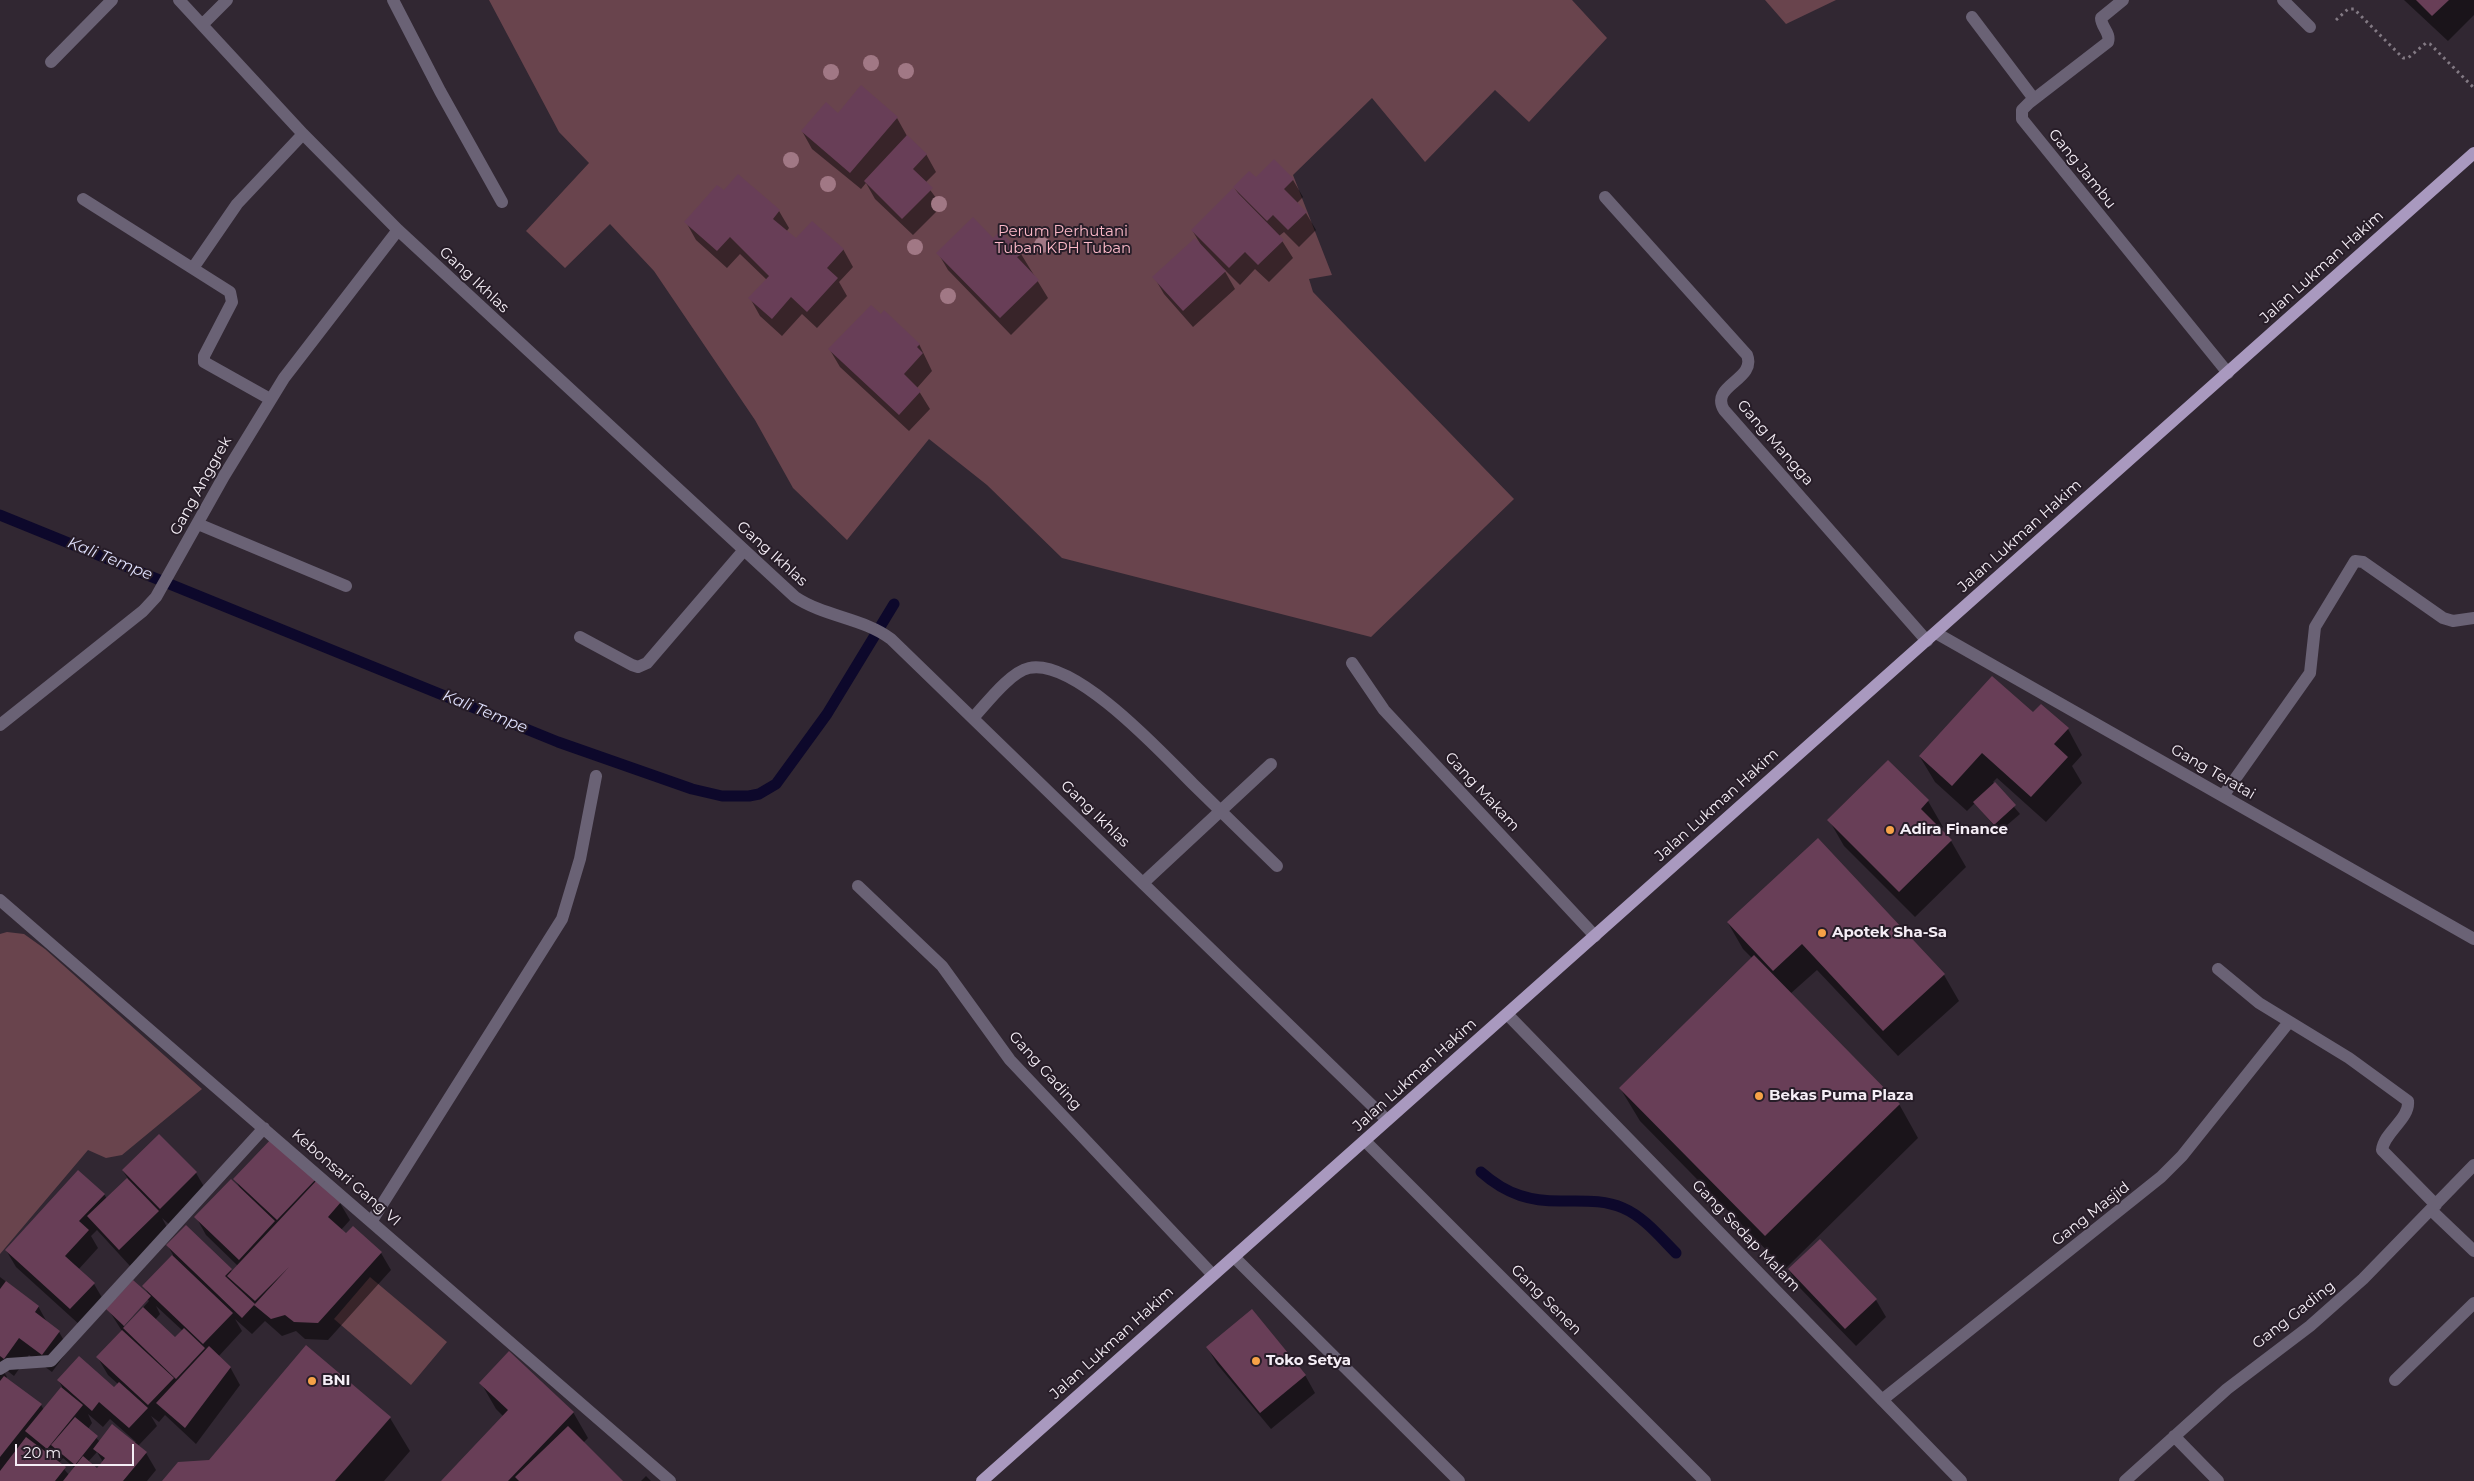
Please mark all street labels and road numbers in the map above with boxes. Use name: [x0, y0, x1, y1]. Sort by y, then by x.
street label: Gang Jambu: [2044, 126, 2120, 212]
street label: Jalan Lukman Hakim: [2257, 207, 2387, 327]
street label: Gang Ikhlas: [435, 243, 513, 317]
street label: Gang Mangga: [1733, 397, 1817, 489]
street label: Gang Anggrek: [166, 433, 236, 539]
street label: Jalan Lukman Hakim: [1955, 476, 2085, 596]
street label: Gang Ikhlas: [733, 518, 811, 590]
street label: Gang Teratai: [2168, 741, 2258, 803]
street label: Jalan Lukman Hakim: [1652, 745, 1782, 865]
street label: Gang Makam: [1441, 749, 1523, 835]
street label: Gang Ikhlas: [1057, 777, 1133, 851]
street label: Jalan Lukman Hakim: [1350, 1015, 1480, 1135]
street label: Gang Gading: [1005, 1028, 1085, 1114]
street label: Kebonsari Gang VI: [288, 1126, 404, 1230]
street label: Gang Sedap Malam: [1688, 1176, 1804, 1296]
street label: Gang Masjid: [2049, 1178, 2133, 1250]
street label: Gang Senen: [1507, 1261, 1585, 1339]
street label: Gang Gading: [2249, 1277, 2339, 1353]
street label: Jalan Lukman Hakim: [1047, 1283, 1177, 1403]

